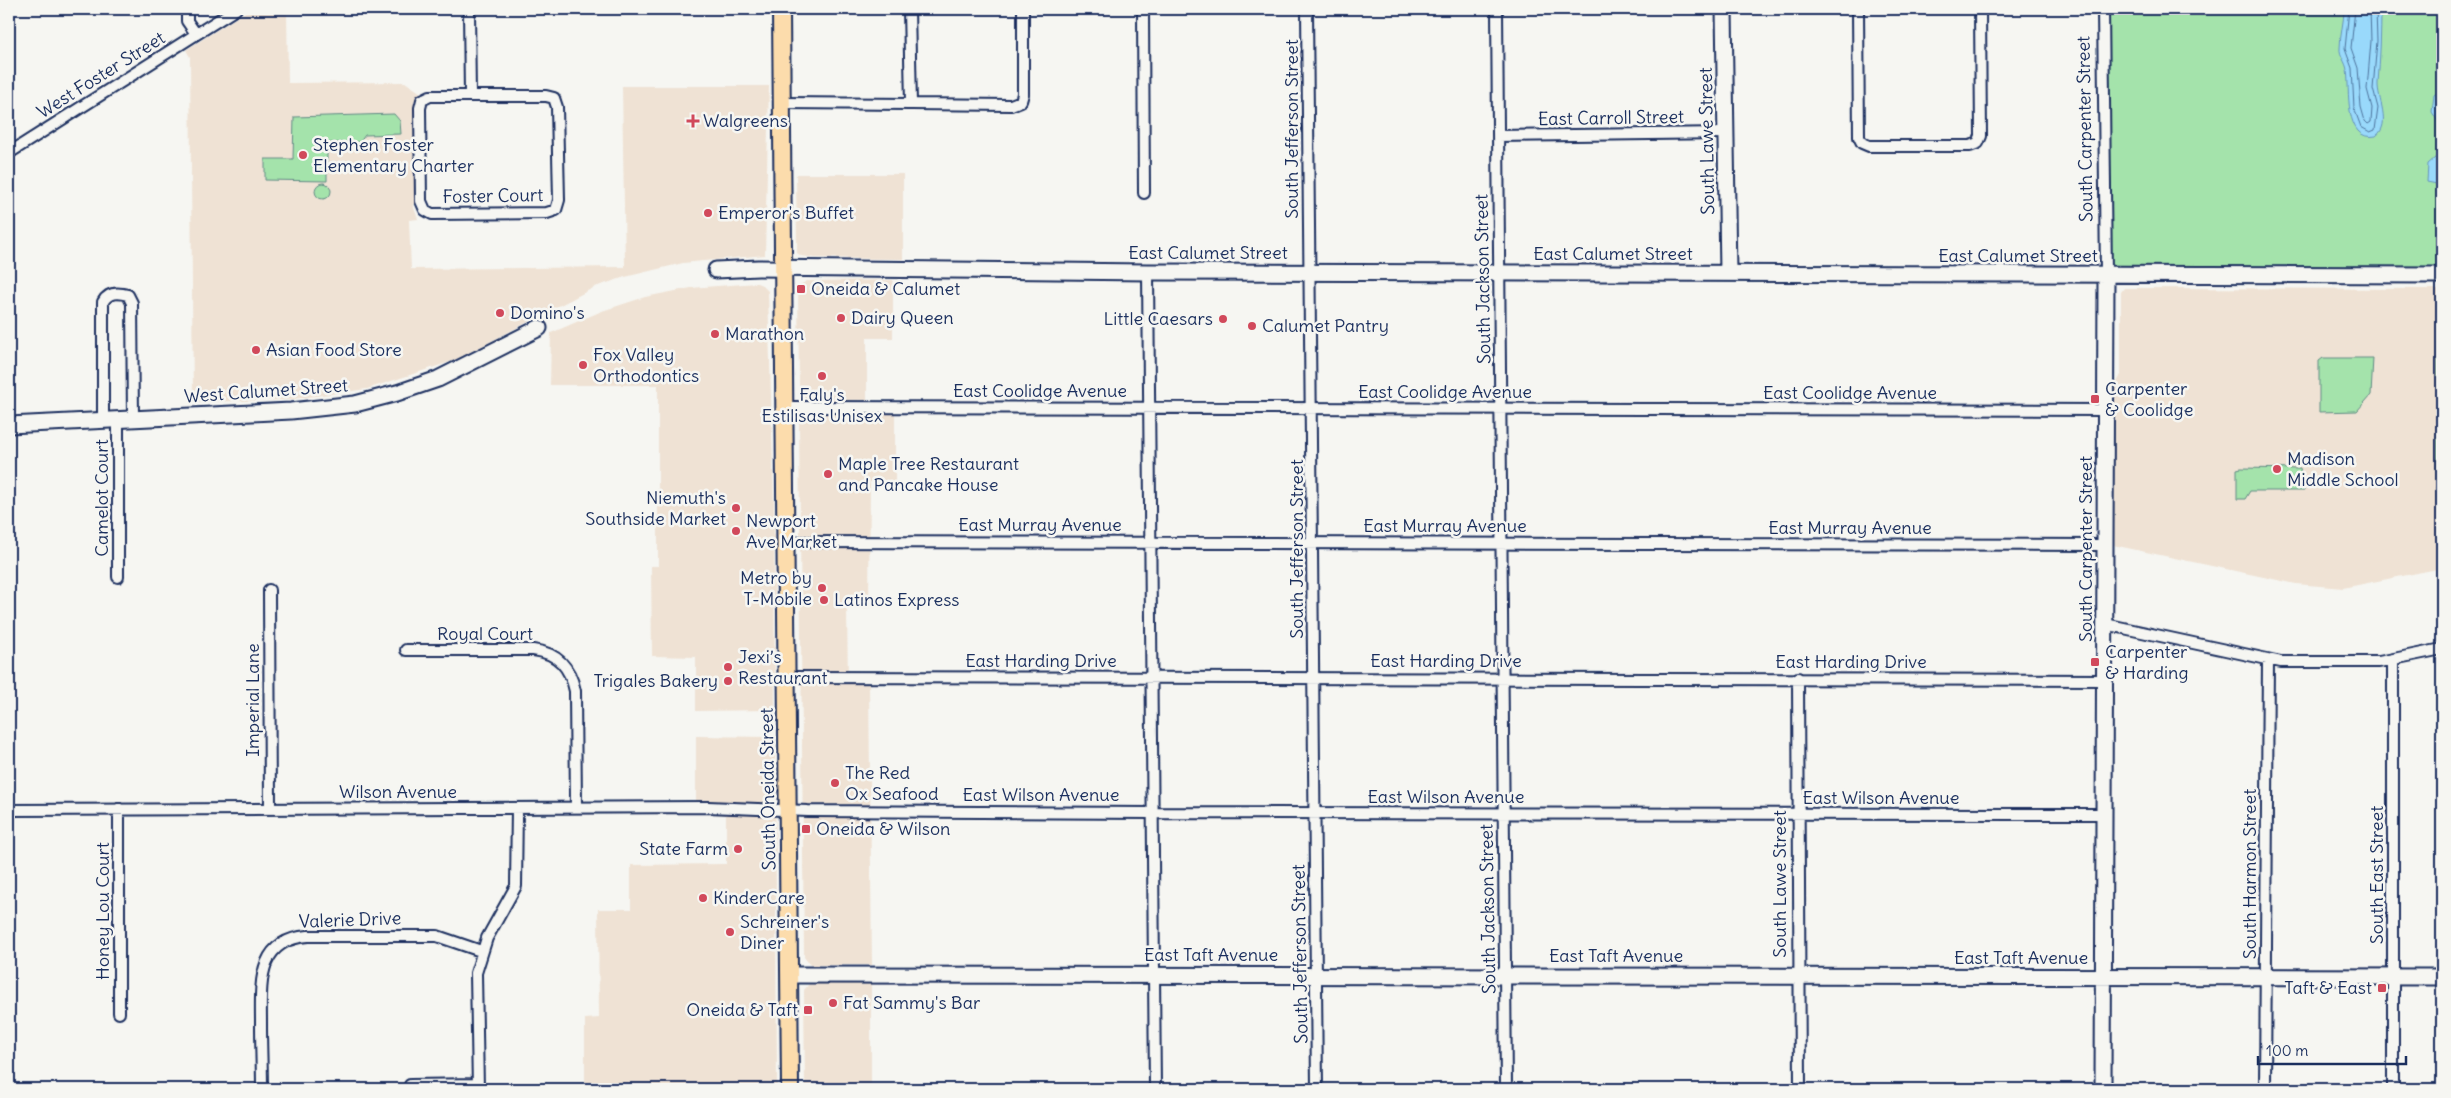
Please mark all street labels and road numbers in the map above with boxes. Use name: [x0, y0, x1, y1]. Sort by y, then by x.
street label: West Foster Street: [32, 26, 169, 123]
street label: South Carpenter Street: [2071, 36, 2098, 222]
street label: South Jefferson Street: [1280, 39, 1303, 219]
street label: South Lawe Street: [1694, 67, 1719, 215]
street label: East Carroll Street: [1538, 105, 1684, 130]
street label: Foster Court: [442, 183, 543, 208]
street label: South Jackson Street: [1470, 194, 1495, 364]
street label: East Calumet Street: [1128, 241, 1288, 264]
street label: East Calumet Street: [1533, 242, 1693, 265]
street label: East Calumet Street: [1938, 244, 2098, 267]
street label: West Calumet Street: [183, 373, 349, 408]
street label: East Coolidge Avenue: [953, 379, 1127, 402]
street label: East Coolidge Avenue: [1358, 380, 1532, 403]
street label: East Coolidge Avenue: [1763, 381, 1937, 404]
street label: Camelot Court: [90, 439, 113, 557]
street label: South Carpenter Street: [2074, 456, 2097, 642]
street label: South Jefferson Street: [1285, 459, 1308, 639]
street label: East Murray Avenue: [958, 513, 1122, 536]
street label: East Murray Avenue: [1363, 514, 1527, 537]
street label: East Murray Avenue: [1768, 516, 1932, 539]
street label: Royal Court: [437, 622, 533, 645]
street label: Imperial Lane: [241, 643, 264, 757]
street label: East Harding Drive: [965, 649, 1117, 672]
street label: East Harding Drive: [1370, 649, 1522, 672]
street label: East Harding Drive: [1775, 650, 1927, 673]
street label: South Oneida Street: [755, 707, 780, 871]
street label: Wilson Avenue: [339, 780, 457, 803]
street label: East Wilson Avenue: [963, 783, 1119, 806]
street label: East Wilson Avenue: [1368, 785, 1524, 808]
street label: East Wilson Avenue: [1803, 786, 1959, 809]
street label: South Harmon Street: [2238, 789, 2261, 959]
street label: South East Street: [2365, 806, 2388, 944]
street label: South Lawe Street: [1768, 810, 1791, 958]
street label: South Jackson Street: [1475, 824, 1500, 994]
street label: Honey Lou Court: [91, 842, 114, 980]
street label: South Jefferson Street: [1286, 864, 1313, 1044]
street label: Valerie Drive: [298, 906, 402, 933]
street label: East Taft Avenue: [1144, 943, 1278, 966]
street label: East Taft Avenue: [1549, 944, 1683, 967]
street label: East Taft Avenue: [1954, 946, 2088, 969]

